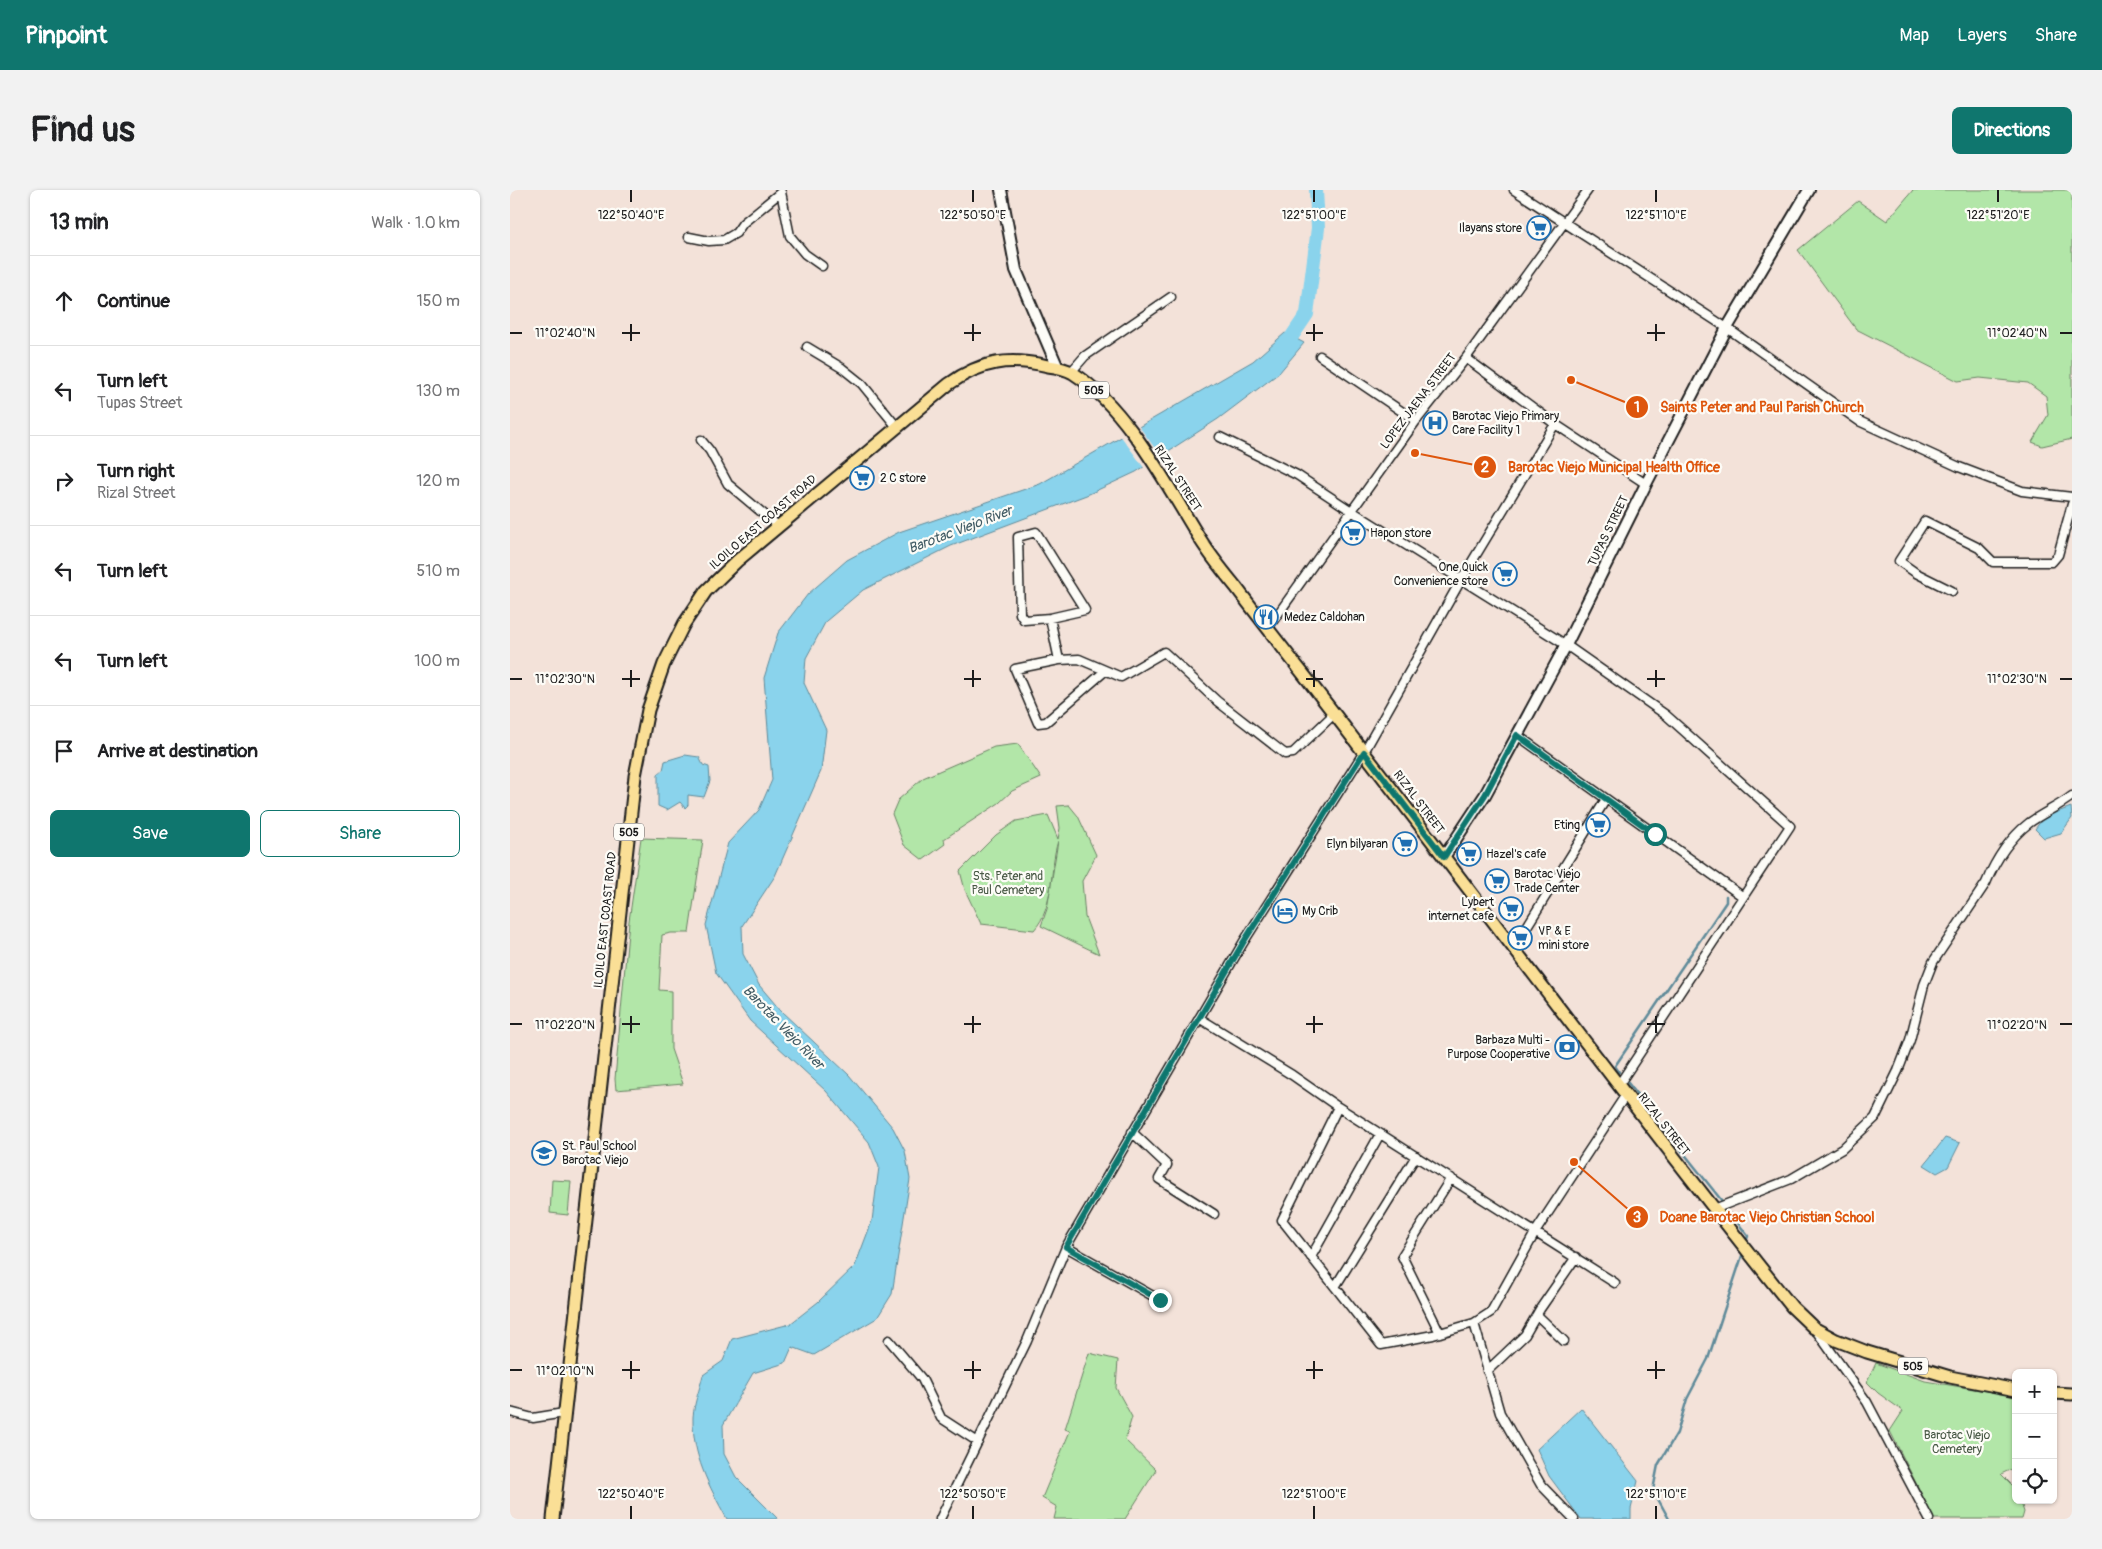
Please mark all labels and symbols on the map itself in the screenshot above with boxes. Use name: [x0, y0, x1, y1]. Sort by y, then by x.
text: 122°50'40"E: [598, 208, 664, 223]
text: 122°50'50"E: [940, 208, 1006, 223]
text: 122°51'00"E: [1282, 208, 1346, 223]
text: 122°51'10"E: [1626, 208, 1686, 223]
text: 122°51'20"E: [1967, 208, 2029, 223]
supermarket icon: Ilayans store: [1526, 215, 1552, 241]
place label: Ilayans store: [1459, 221, 1522, 236]
text: 11°02'40"N: [535, 326, 595, 341]
text: 11°02'40"N: [1987, 326, 2047, 341]
street label: LOPEZ JAENA STREET: [1377, 350, 1460, 452]
road number: 505: [1079, 382, 1109, 398]
callout: Saints Peter and Paul Parish Church: [1625, 393, 1873, 422]
text: 1: [1634, 398, 1640, 417]
text: Saints Peter and Paul Parish Church: [1660, 399, 1864, 416]
place label: Barotac Viejo Primary Care Facility 1: [1452, 409, 1559, 438]
hospital icon: Barotac Viejo Primary Care Facility 1: [1422, 410, 1448, 436]
street label: RIZAL STREET: [1151, 443, 1205, 514]
callout: Barotac Viejo Municipal Health Office: [1473, 452, 1730, 481]
text: 2: [1481, 458, 1489, 477]
text: Barotac Viejo Municipal Health Office: [1508, 459, 1721, 476]
supermarket icon: 2 C store: [849, 465, 875, 491]
street label: ILOILO EAST COAST ROAD: [707, 471, 820, 573]
place label: 2 C store: [880, 471, 926, 486]
street label: TUPAS STREET: [1585, 493, 1632, 569]
water label: Barotac Viejo River: [906, 501, 1016, 557]
supermarket icon: Hapon store: [1340, 520, 1366, 546]
place label: Hapon store: [1370, 526, 1431, 541]
place label: One Quick Convenience store: [1394, 560, 1488, 589]
supermarket icon: One Quick Convenience store: [1492, 561, 1518, 587]
restaurant icon: Medez Caldohan: [1253, 604, 1279, 630]
place label: Medez Caldohan: [1284, 610, 1365, 625]
text: 11°02'30"N: [535, 672, 595, 687]
text: 11°02'30"N: [1987, 672, 2047, 687]
street label: RIZAL STREET: [1390, 768, 1447, 837]
supermarket icon: Eting: [1585, 812, 1611, 838]
place label: Eting: [1554, 818, 1580, 833]
route start: [1644, 823, 1667, 846]
road number: 505: [614, 824, 644, 840]
supermarket icon: Elyn bilyaran: [1392, 831, 1418, 857]
place label: Elyn bilyaran: [1326, 837, 1388, 852]
supermarket icon: Hazel's cafe: [1456, 841, 1482, 867]
place label: Hazel's cafe: [1486, 847, 1546, 862]
street label: ILOILO EAST COAST ROAD: [591, 851, 620, 989]
place label: Barotac Viejo Trade Center: [1514, 867, 1581, 896]
supermarket icon: Barotac Viejo Trade Center: [1484, 868, 1510, 894]
park label: Sts. Peter and Paul Cemetery: [972, 869, 1044, 898]
place label: Lybert internet cafe: [1428, 895, 1494, 924]
supermarket icon: Lybert internet cafe: [1498, 896, 1524, 922]
hotel icon: My Crib: [1272, 898, 1298, 924]
place label: My Crib: [1302, 904, 1338, 919]
place label: VP & E mini store: [1538, 924, 1589, 953]
supermarket icon: VP & E mini store: [1507, 925, 1533, 951]
water label: Barotac Viejo River: [739, 982, 829, 1074]
text: 11°02'20"N: [535, 1018, 595, 1033]
text: 11°02'20"N: [1987, 1018, 2047, 1033]
place label: Barbaza Multi - Purpose Cooperative: [1447, 1033, 1550, 1062]
bank icon: Barbaza Multi - Purpose Cooperative: [1554, 1034, 1580, 1060]
street label: RIZAL STREET: [1634, 1090, 1693, 1159]
place label: St. Paul School Barotac Viejo: [562, 1139, 637, 1168]
school or university icon: St. Paul School Barotac Viejo: [531, 1140, 557, 1166]
callout: Doane Barotac Viejo Christian School: [1625, 1203, 1885, 1232]
text: 3: [1633, 1208, 1641, 1227]
text: Doane Barotac Viejo Christian School: [1659, 1209, 1875, 1226]
route end: [1149, 1289, 1172, 1312]
road number: 505: [1898, 1358, 1928, 1374]
text: 11°02'10"N: [536, 1364, 594, 1379]
park label: Barotac Viejo Cemetery: [1924, 1428, 1991, 1457]
text: 122°50'40"E: [598, 1487, 664, 1502]
text: 122°50'50"E: [940, 1487, 1006, 1502]
text: 122°51'00"E: [1282, 1487, 1346, 1502]
text: 122°51'10"E: [1626, 1487, 1686, 1502]

